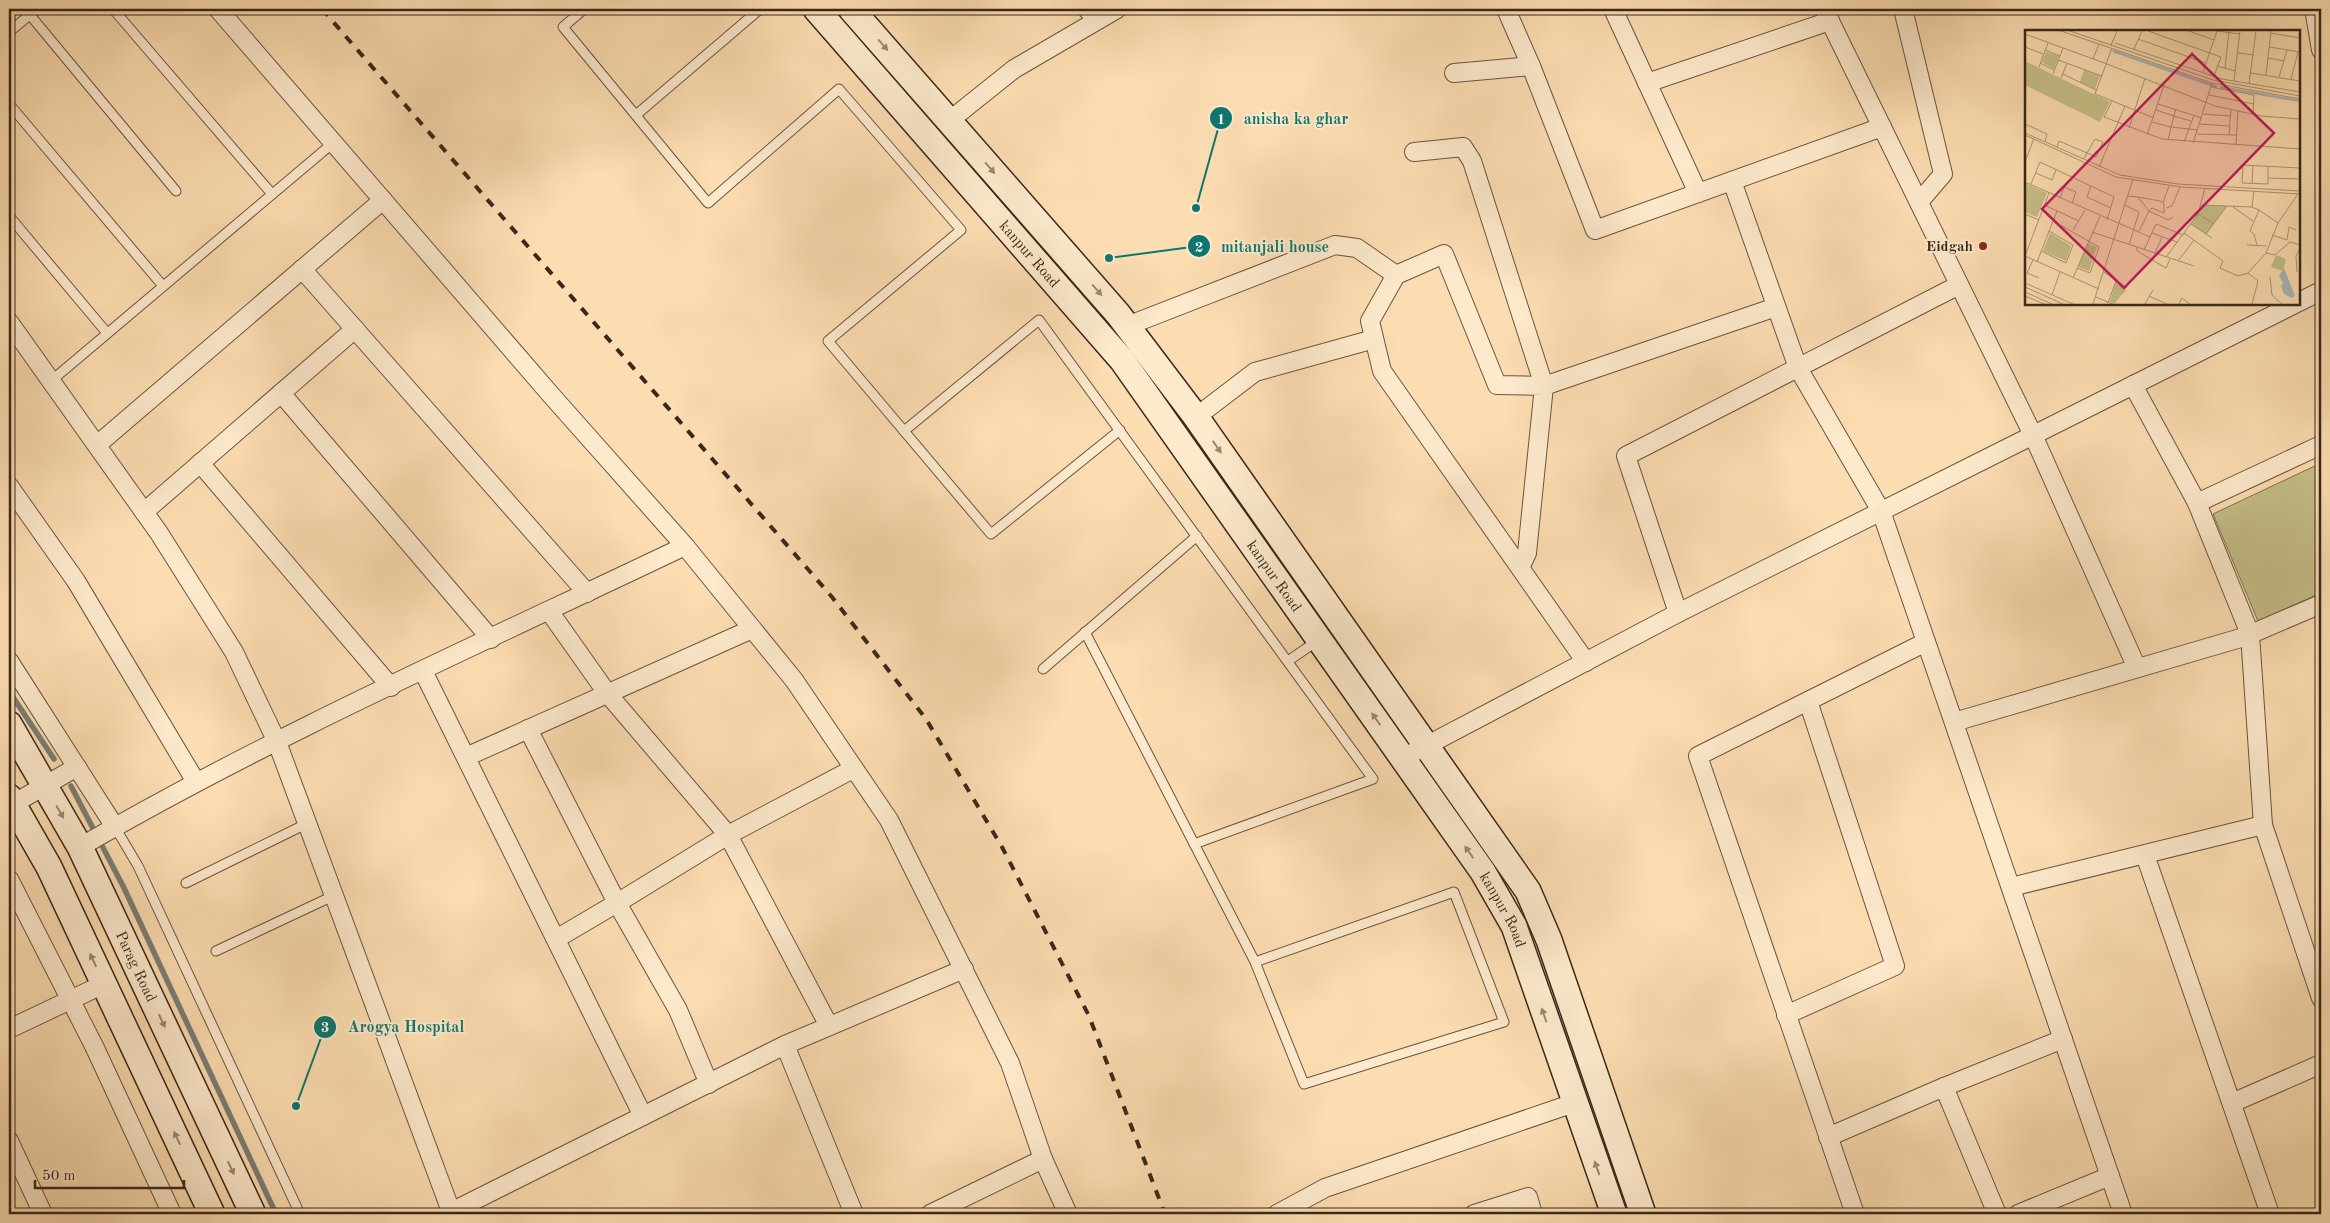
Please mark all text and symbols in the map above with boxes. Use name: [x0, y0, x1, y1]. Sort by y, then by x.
inset map: [2025, 30, 2300, 305]
one-way arrow: [877, 39, 889, 51]
callout: anisha ka ghar: [1209, 103, 1358, 134]
text: anisha ka ghar: [1244, 112, 1348, 128]
text: 1: [1217, 113, 1225, 128]
one-way arrow: [984, 161, 996, 173]
street label: kanpur Road: [996, 219, 1061, 291]
callout: mitanjali house: [1186, 231, 1339, 262]
text: mitanjali house: [1221, 240, 1329, 256]
place label: Eidgah: [1926, 240, 1973, 255]
marker: Eidgah: [1977, 240, 1989, 252]
text: 2: [1195, 241, 1203, 256]
one-way arrow: [1091, 284, 1102, 296]
one-way arrow: [1212, 440, 1222, 454]
street label: kanpur Road: [1243, 539, 1303, 615]
one-way arrow: [1371, 713, 1381, 726]
one-way arrow: [55, 805, 64, 819]
one-way arrow: [1464, 845, 1474, 859]
street label: kanpur Road: [1476, 870, 1527, 950]
street label: Parag Road: [112, 929, 158, 1005]
one-way arrow: [89, 952, 97, 967]
one-way arrow: [1540, 1007, 1548, 1022]
callout: Arogya Hospital: [313, 1011, 475, 1042]
one-way arrow: [158, 1014, 166, 1028]
text: Arogya Hospital: [348, 1020, 464, 1036]
text: 3: [321, 1021, 329, 1036]
one-way arrow: [173, 1131, 181, 1145]
scale bar: [35, 1158, 184, 1190]
one-way arrow: [227, 1161, 235, 1175]
one-way arrow: [1593, 1161, 1601, 1176]
text: 50 m: [42, 1169, 76, 1184]

